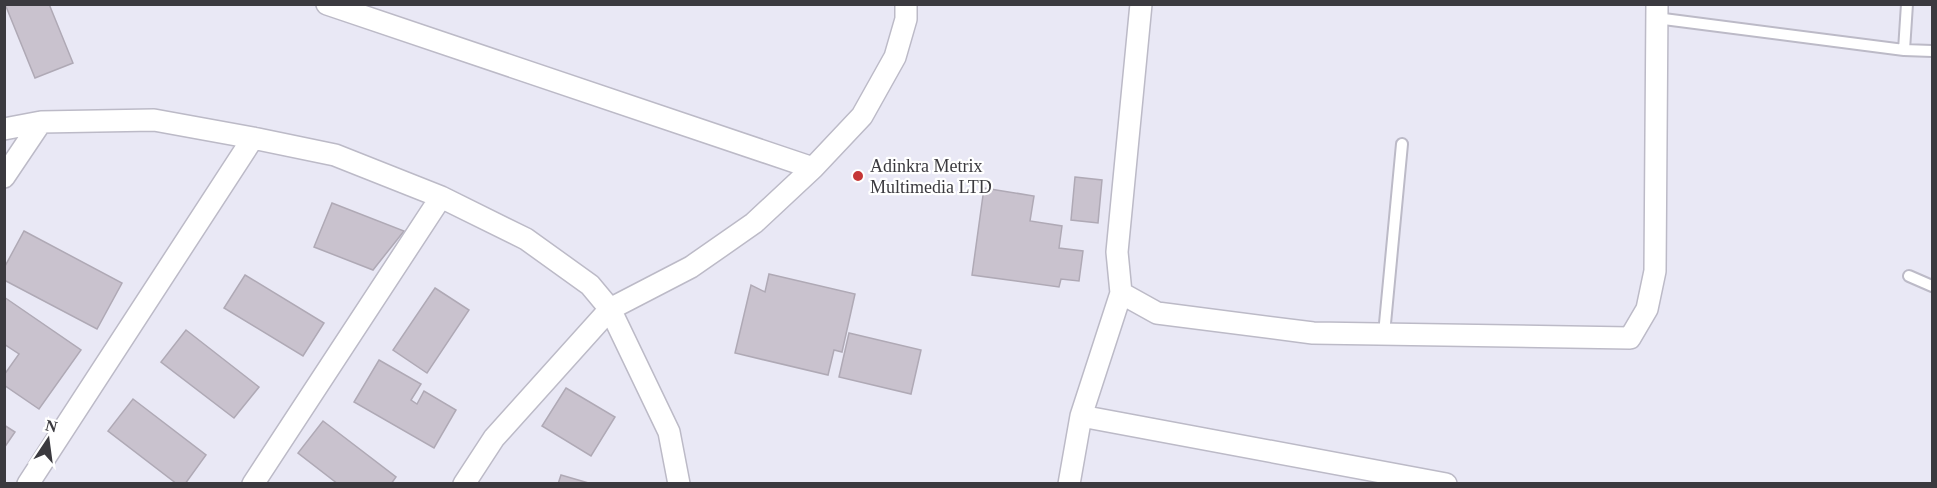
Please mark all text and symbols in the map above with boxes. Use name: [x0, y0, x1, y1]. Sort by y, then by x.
place label: Adinkra Metrix Multimedia LTD: [870, 156, 992, 197]
marker: Adinkra Metrix Multimedia LTD: [851, 169, 865, 183]
north arrow: [18, 410, 78, 470]
text: N: [44, 416, 59, 436]

